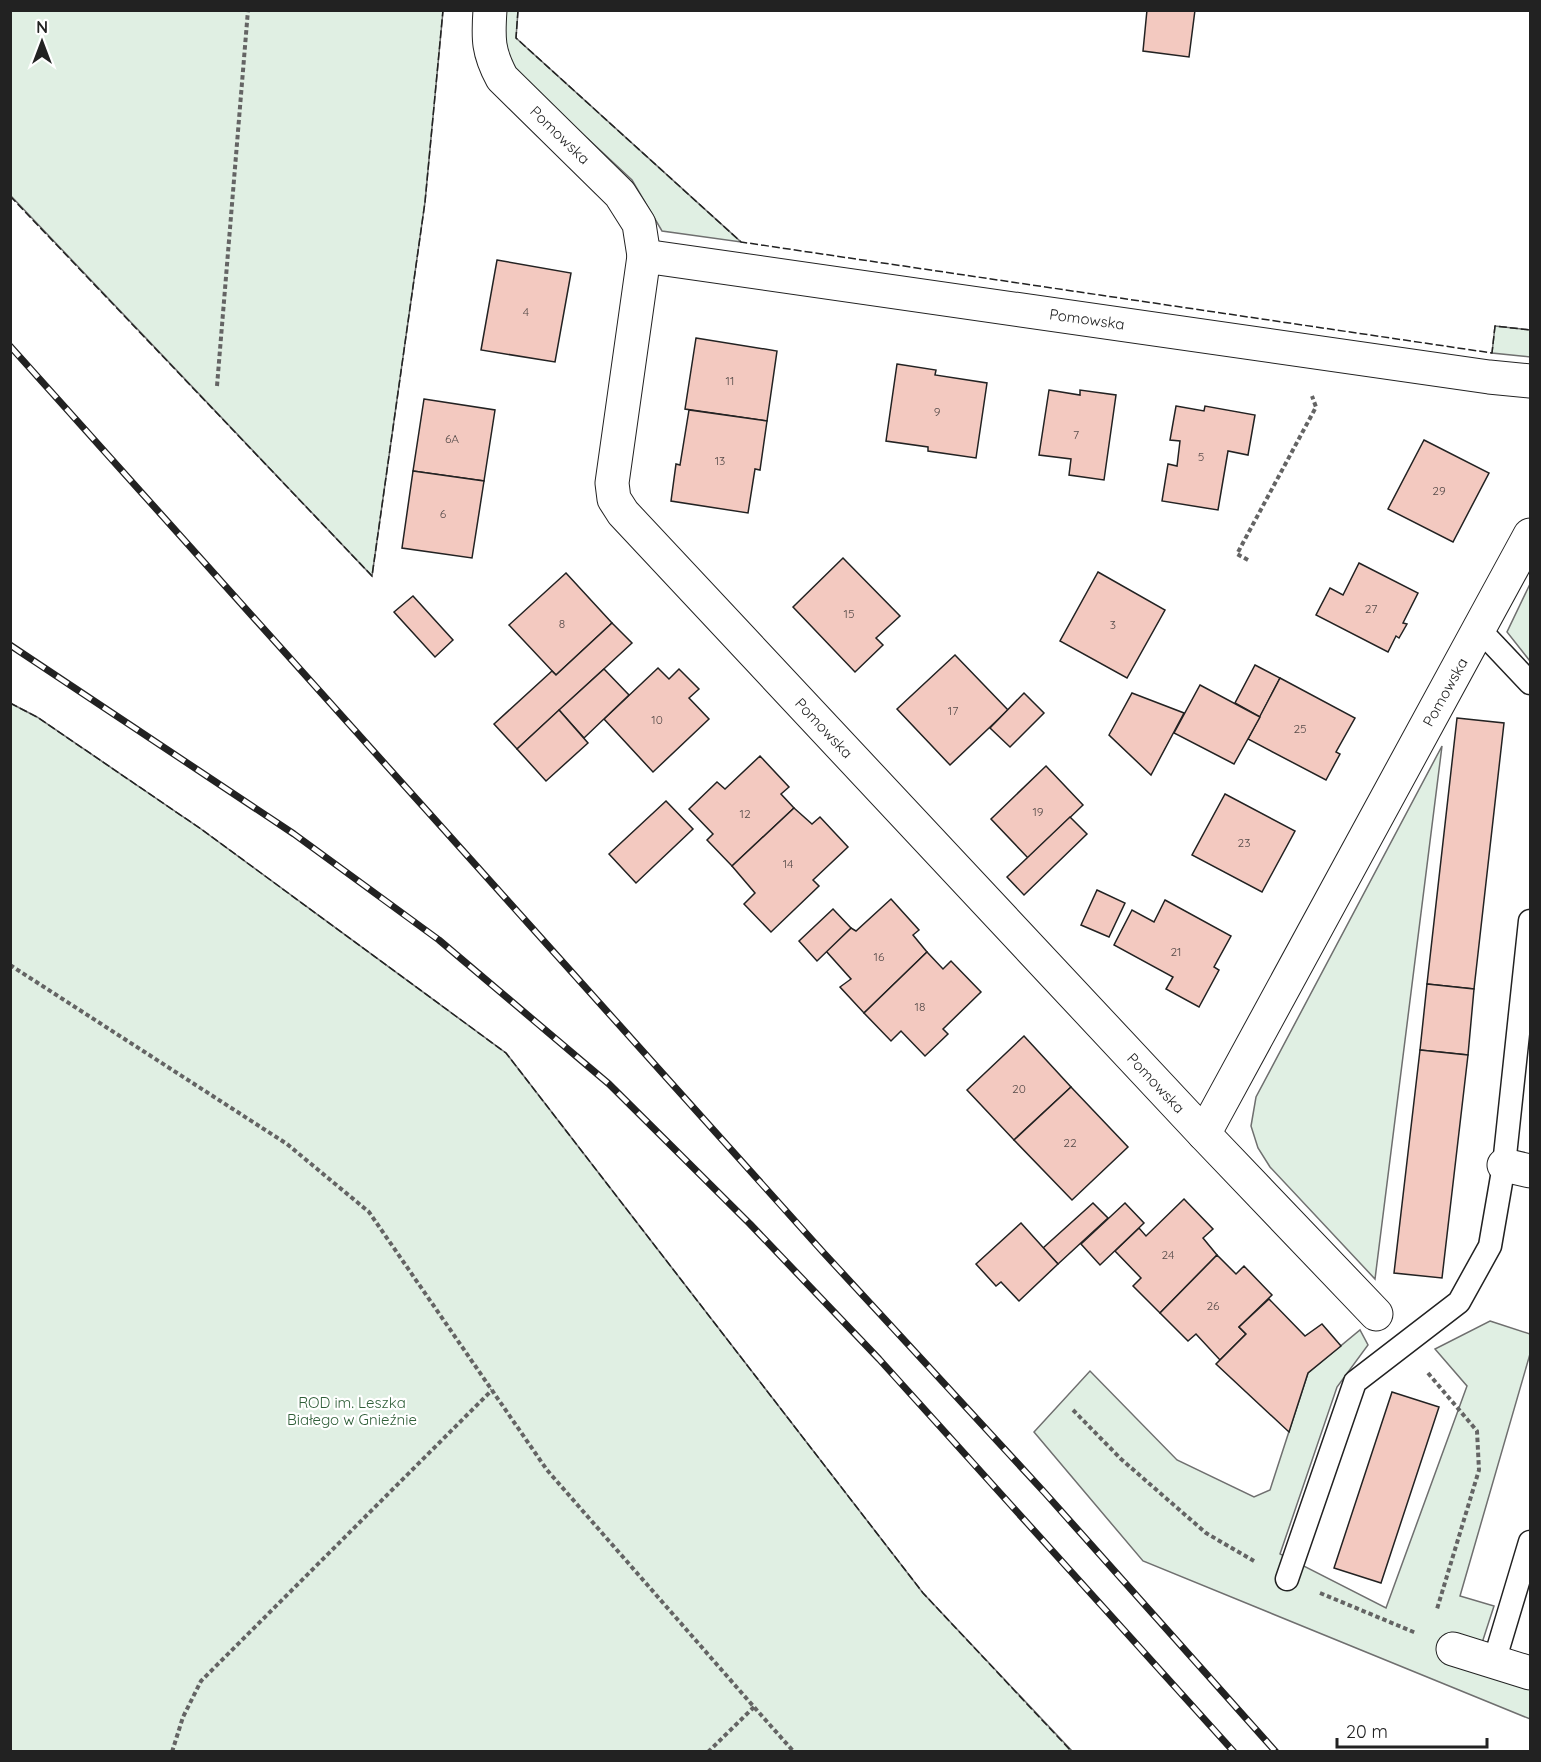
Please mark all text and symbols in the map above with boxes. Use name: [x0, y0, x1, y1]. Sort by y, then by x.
north arrow: [12, 12, 72, 72]
text: N: [36, 17, 48, 37]
street label: Pomowska: [526, 102, 594, 168]
house number: 4: [523, 304, 529, 319]
street label: Pomowska: [1048, 304, 1126, 334]
house number: 11: [726, 373, 734, 388]
house number: 9: [934, 404, 941, 419]
house number: 7: [1073, 427, 1079, 442]
house number: 6A: [445, 431, 459, 446]
house number: 5: [1198, 449, 1204, 464]
house number: 13: [715, 453, 725, 468]
house number: 29: [1432, 483, 1446, 498]
house number: 6: [440, 506, 447, 521]
house number: 27: [1365, 601, 1377, 616]
house number: 15: [844, 606, 854, 621]
house number: 8: [559, 616, 565, 631]
house number: 3: [1110, 617, 1116, 632]
street label: Pomowska: [1418, 654, 1472, 730]
street label: Pomowska: [791, 694, 857, 762]
house number: 17: [948, 703, 958, 718]
house number: 10: [651, 712, 663, 727]
house number: 25: [1293, 721, 1307, 736]
house number: 19: [1032, 804, 1044, 819]
house number: 12: [739, 806, 751, 821]
house number: 23: [1238, 835, 1250, 850]
house number: 14: [783, 856, 793, 871]
house number: 21: [1170, 944, 1182, 959]
house number: 16: [874, 949, 885, 964]
house number: 18: [915, 999, 925, 1014]
street label: Pomowska: [1123, 1049, 1189, 1117]
house number: 20: [1012, 1081, 1026, 1096]
house number: 22: [1063, 1135, 1077, 1150]
house number: 24: [1162, 1247, 1174, 1262]
house number: 26: [1206, 1298, 1220, 1313]
park label: ROD im. Leszka Białego w Gnieźnie: [287, 1393, 417, 1429]
scale bar: [1337, 1711, 1487, 1749]
text: 20 m: [1346, 1720, 1388, 1743]

